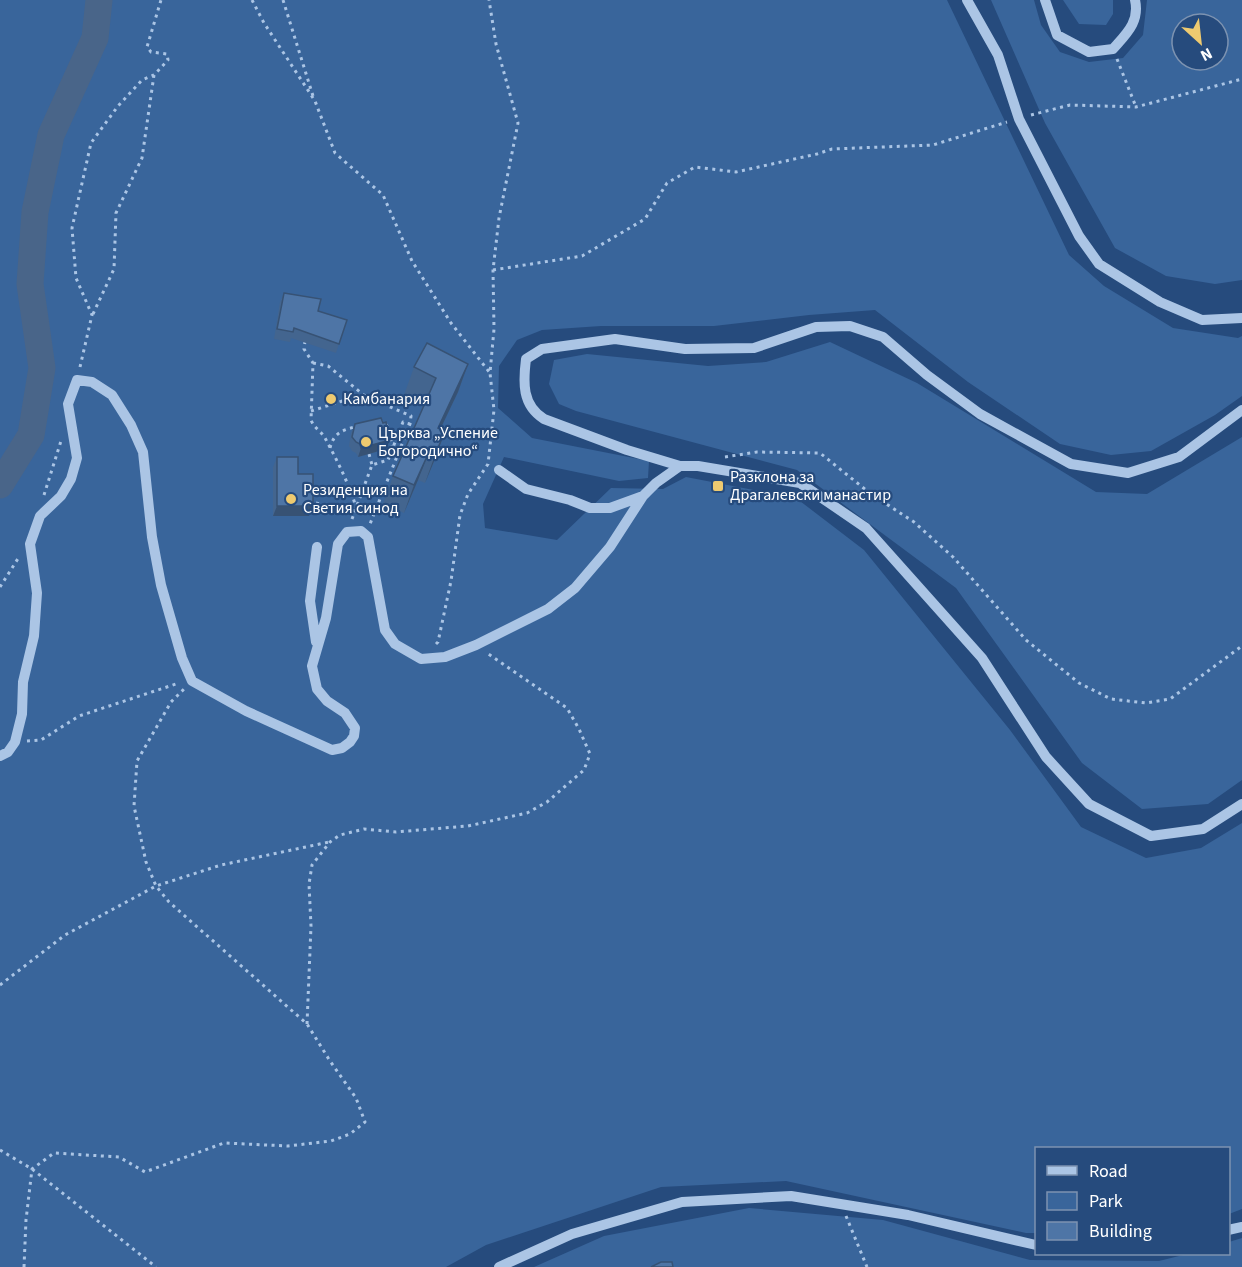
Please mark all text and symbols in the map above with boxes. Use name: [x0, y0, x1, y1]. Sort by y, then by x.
north arrow: [1170, 12, 1230, 72]
text: N: [1197, 42, 1216, 67]
place label: Камбанария: [343, 388, 430, 410]
marker: Камбанария: [324, 392, 338, 406]
place label: Църква „Успение Богородично“: [378, 422, 498, 462]
marker: Църква „Успение Богородично“: [359, 435, 373, 449]
place label: Разклона за Драгалевски манастир: [730, 466, 891, 506]
place label: Резиденция на Светия синод: [303, 479, 408, 519]
marker: Разклона за Драгалевски манастир: [711, 479, 725, 493]
marker: Резиденция на Светия синод: [284, 492, 298, 506]
legend: [1035, 1147, 1230, 1255]
text: Road: [1089, 1159, 1128, 1184]
text: Park: [1089, 1189, 1123, 1214]
text: Building: [1089, 1219, 1152, 1244]

